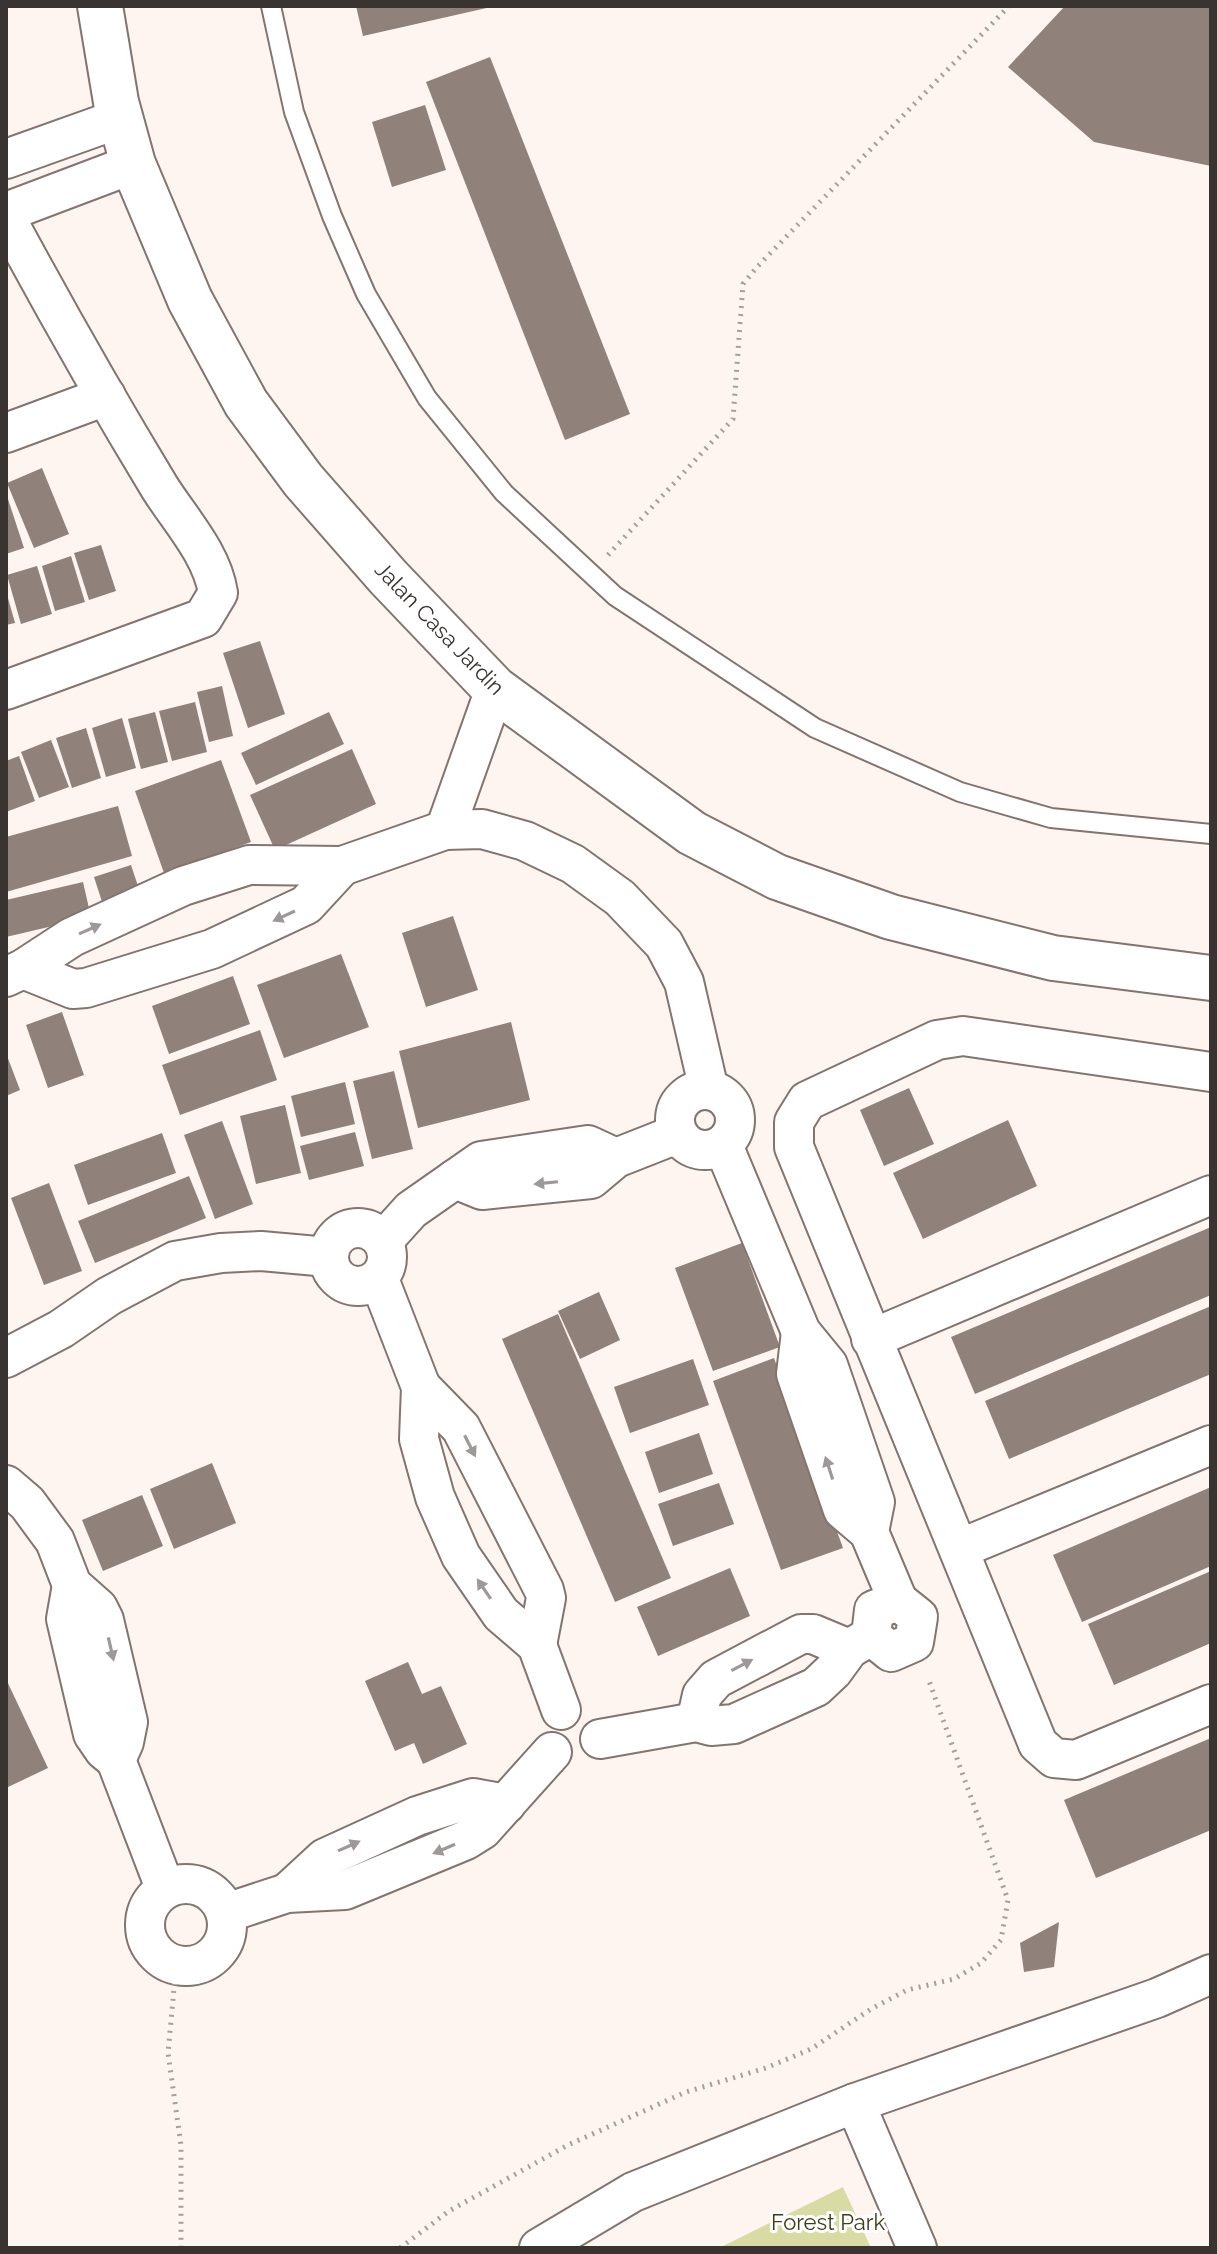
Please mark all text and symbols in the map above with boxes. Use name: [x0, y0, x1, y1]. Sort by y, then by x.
street label: Jalan Casa Jardin: [370, 556, 510, 700]
one-way arrow: [272, 909, 296, 923]
one-way arrow: [78, 922, 101, 936]
one-way arrow: [533, 1177, 558, 1190]
one-way arrow: [463, 1435, 477, 1458]
one-way arrow: [822, 1456, 835, 1480]
one-way arrow: [477, 1578, 492, 1599]
one-way arrow: [105, 1637, 118, 1662]
one-way arrow: [731, 1659, 754, 1672]
one-way arrow: [337, 1840, 361, 1853]
one-way arrow: [432, 1842, 456, 1855]
park label: Forest Park: [771, 2209, 885, 2235]

